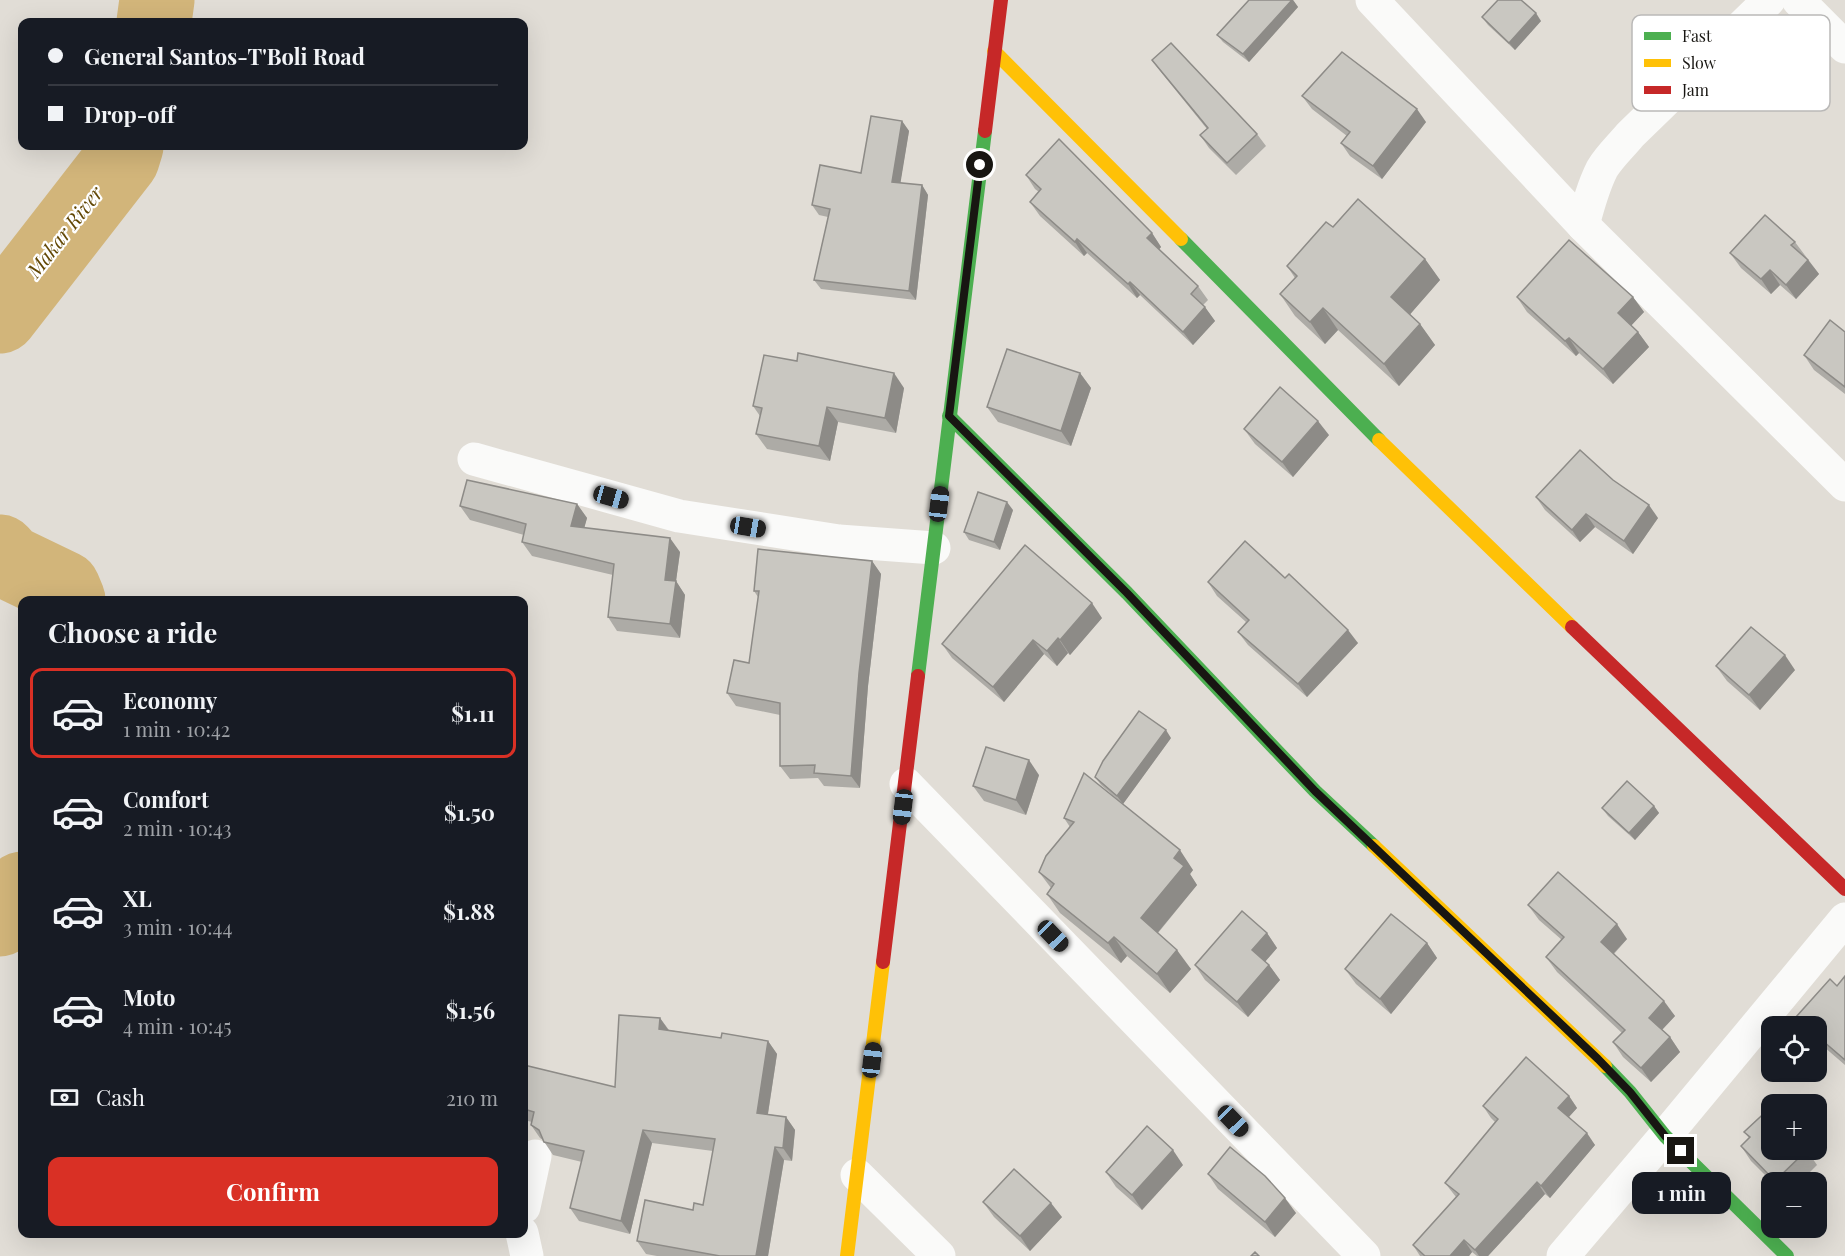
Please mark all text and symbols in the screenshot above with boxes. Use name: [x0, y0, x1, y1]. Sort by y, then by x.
legend: [1632, 15, 1830, 111]
text: Fast: [1682, 25, 1712, 46]
text: General Santos-T'Boli Road: [84, 41, 365, 71]
text: Slow: [1682, 52, 1717, 73]
text: Jam: [1681, 79, 1709, 100]
text: Drop-off: [84, 99, 175, 129]
route start: [966, 151, 993, 178]
water label: Makar River: [19, 179, 109, 283]
car: [591, 483, 631, 511]
car: [928, 485, 950, 523]
car: [729, 515, 767, 539]
text: Choose a ride: [48, 614, 217, 650]
text: Economy: [123, 685, 217, 715]
icon: car: [51, 686, 105, 740]
text: $1.11: [451, 698, 495, 728]
text: 1 min · 10:42: [123, 715, 230, 742]
text: Comfort: [123, 784, 209, 814]
icon: car: [51, 785, 105, 839]
car: [892, 788, 914, 826]
text: $1.50: [444, 797, 495, 827]
text: 2 min · 10:43: [123, 814, 232, 841]
text: XL: [123, 883, 152, 913]
icon: car: [51, 884, 105, 938]
text: $1.88: [443, 896, 495, 926]
text: 3 min · 10:44: [123, 913, 232, 940]
car: [1034, 917, 1072, 955]
text: Moto: [123, 982, 176, 1012]
icon: car: [51, 983, 105, 1037]
text: $1.56: [446, 995, 495, 1025]
text: 4 min · 10:45: [123, 1012, 232, 1039]
map controls: [1761, 1016, 1827, 1238]
button: locate: [1761, 1016, 1827, 1082]
car: [861, 1041, 883, 1079]
icon: cash: [48, 1081, 81, 1114]
text: Cash: [96, 1082, 145, 1112]
text: 210 m: [446, 1084, 498, 1111]
button: +: [1761, 1094, 1827, 1160]
car: [1214, 1102, 1252, 1140]
route end: [1667, 1137, 1694, 1164]
button: Confirm: [48, 1157, 498, 1226]
callout: 1 min: [1632, 1172, 1730, 1214]
button: −: [1761, 1172, 1827, 1238]
text: 1 min: [1657, 1179, 1706, 1206]

